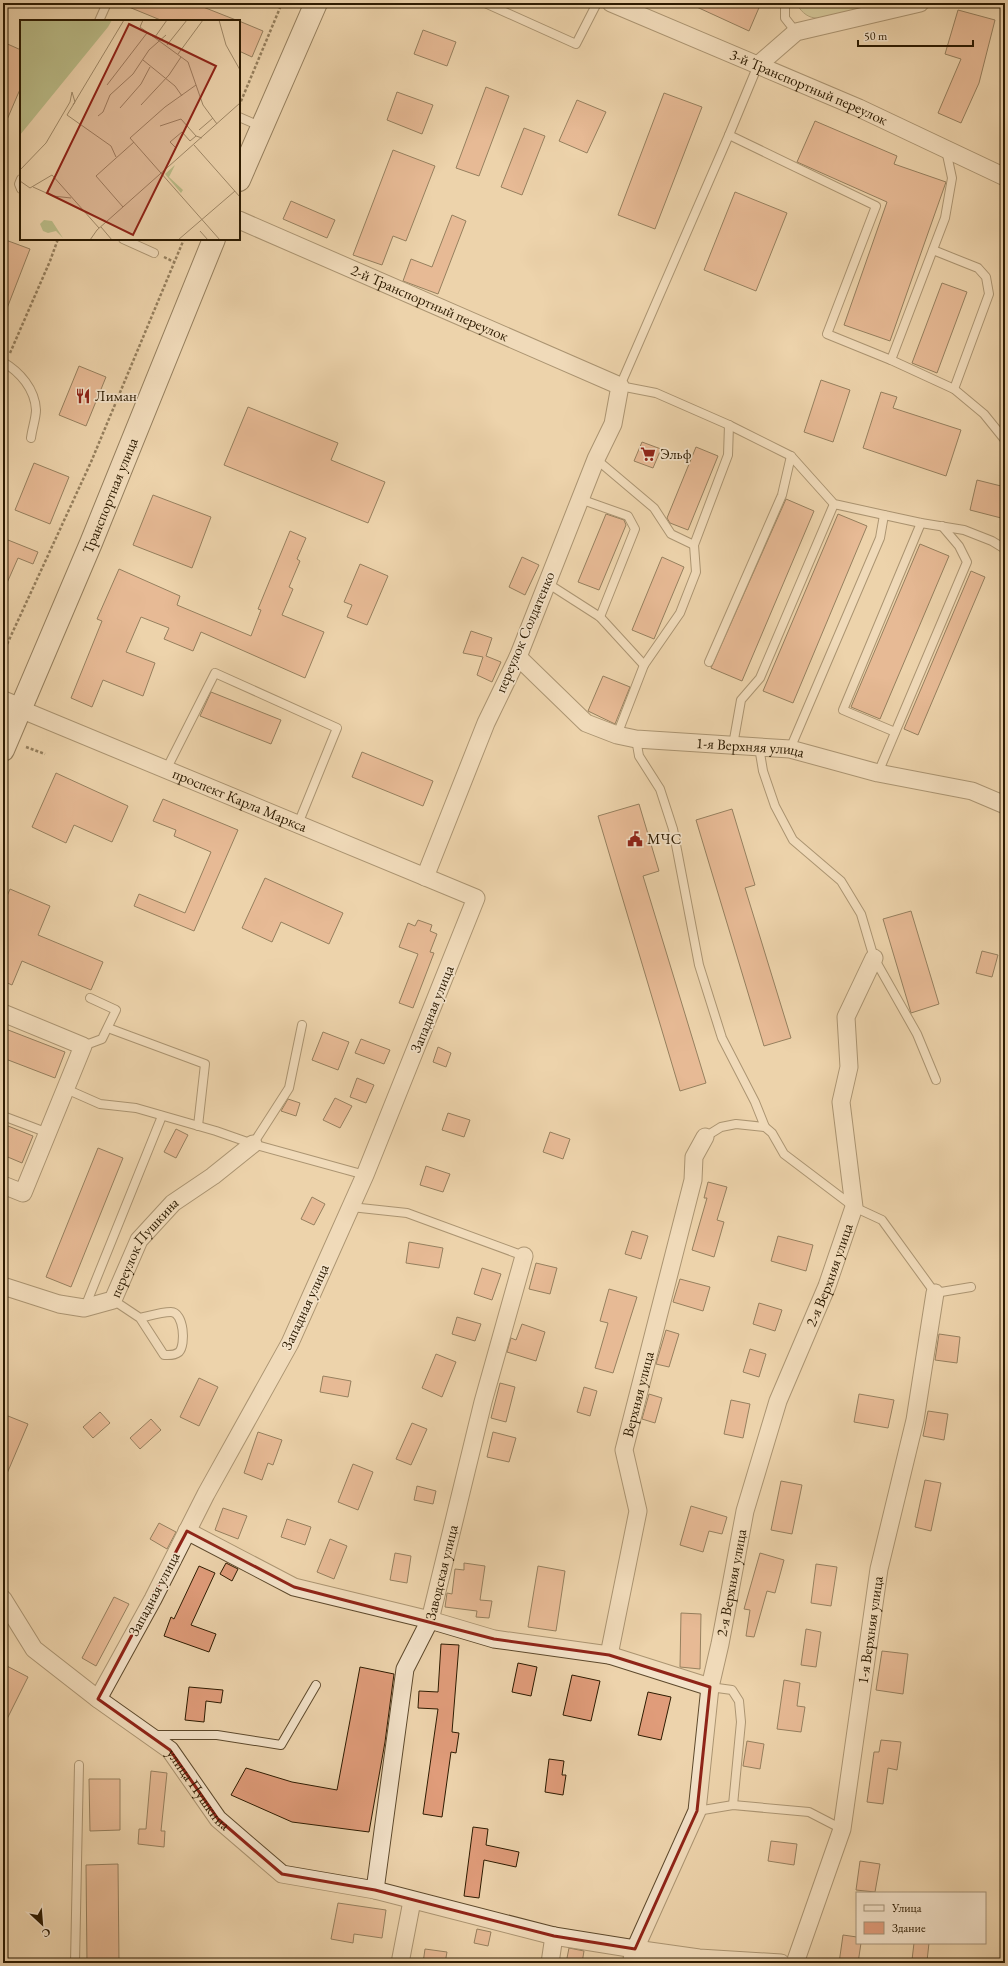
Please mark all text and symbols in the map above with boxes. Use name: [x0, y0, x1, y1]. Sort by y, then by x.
inset map: [20, 20, 240, 240]
scale bar: [858, 22, 973, 48]
text: 50 m: [864, 28, 888, 44]
street label: 3-й Транспортный переулок: [727, 44, 891, 129]
street label: 2-й Транспортный переулок: [348, 260, 512, 345]
place label: Лиман: [95, 386, 137, 405]
restaurant icon: Лиман: [74, 387, 92, 405]
street label: Транспортная улица: [78, 435, 142, 556]
place label: Эльф: [660, 444, 692, 463]
supermarket icon: Эльф: [639, 445, 657, 463]
street label: переулок Солдатенко: [490, 568, 559, 695]
street label: 1-я Верхняя улица: [695, 733, 807, 762]
street label: проспект Карла Маркса: [170, 763, 310, 836]
place label: МЧС: [647, 829, 681, 848]
public building icon: МЧС: [626, 830, 644, 848]
street label: Западная улица: [405, 962, 458, 1055]
street label: переулок Пушкина: [105, 1192, 182, 1300]
street label: 2-я Верхняя улица: [801, 1221, 857, 1329]
street label: Западная улица: [276, 1261, 333, 1353]
street label: Верхняя улица: [618, 1349, 658, 1439]
street label: Заводская улица: [420, 1523, 462, 1622]
street label: 2-я Верхняя улица: [712, 1527, 750, 1638]
street label: Западная улица: [123, 1548, 184, 1639]
street label: 1-я Верхняя улица: [853, 1575, 887, 1685]
street label: улица Пушкина: [163, 1745, 234, 1834]
legend: [856, 1892, 986, 1944]
text: Улица: [891, 1900, 922, 1916]
north arrow: [22, 1904, 62, 1944]
text: Здание: [892, 1920, 926, 1936]
text: С: [40, 1925, 53, 1941]

